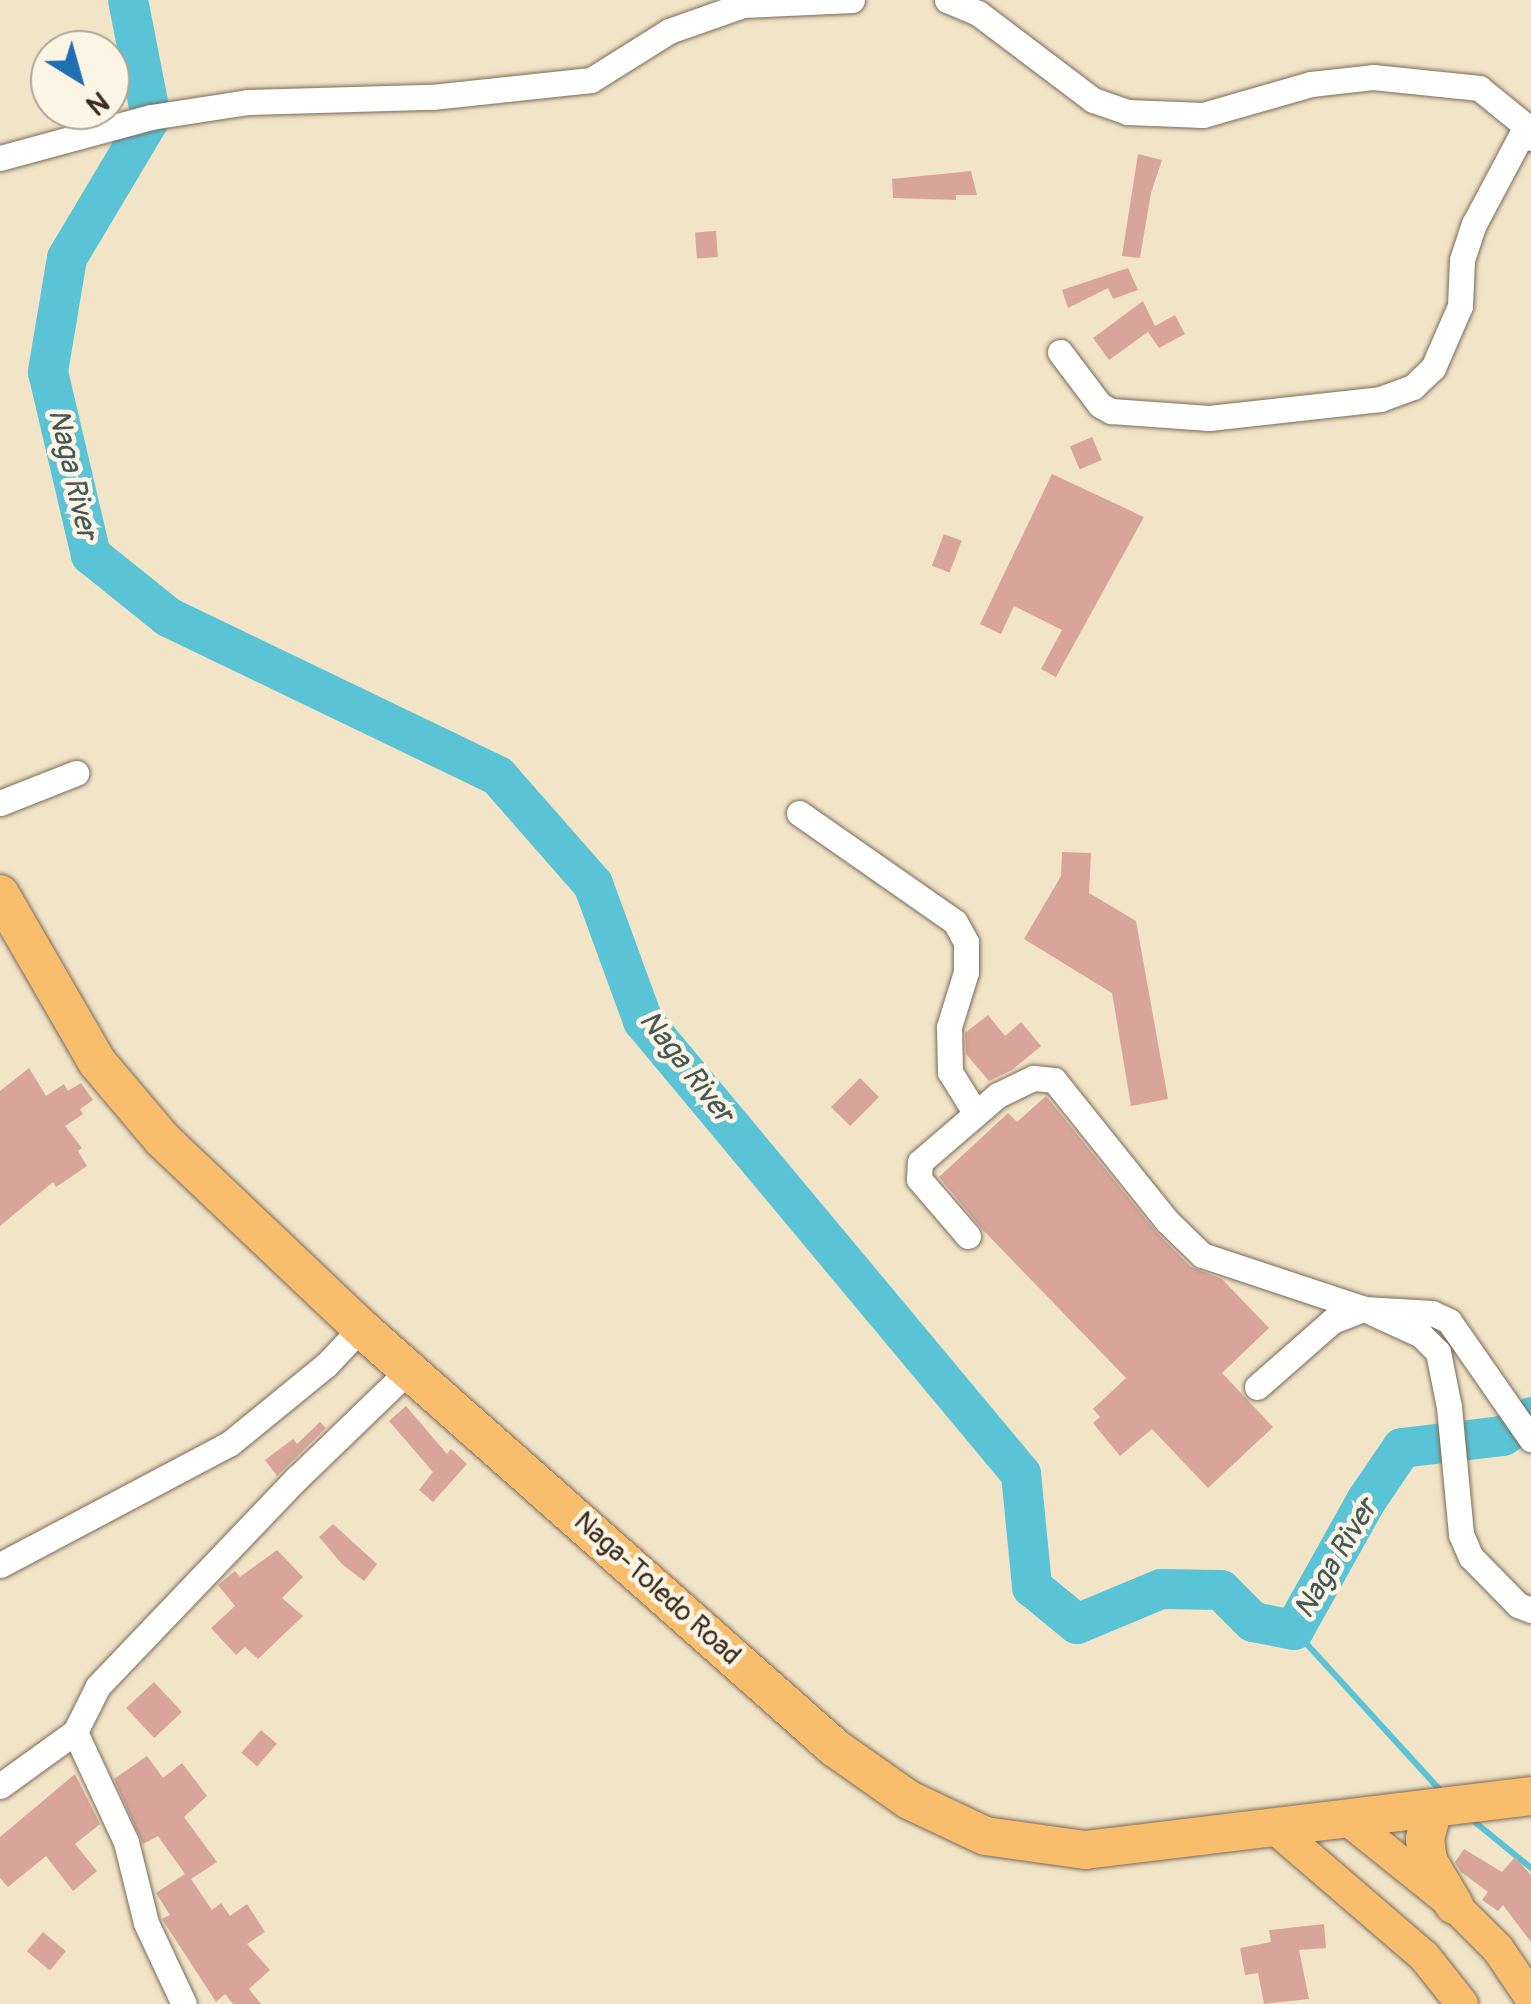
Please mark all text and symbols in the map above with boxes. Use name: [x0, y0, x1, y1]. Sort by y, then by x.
north arrow: [30, 30, 130, 130]
text: N: [79, 83, 115, 122]
water label: Naga River: [40, 405, 104, 543]
water label: Naga River: [631, 1004, 741, 1130]
water label: Naga River: [1286, 1493, 1386, 1625]
street label: Naga-Toledo Road: [567, 1505, 747, 1673]

